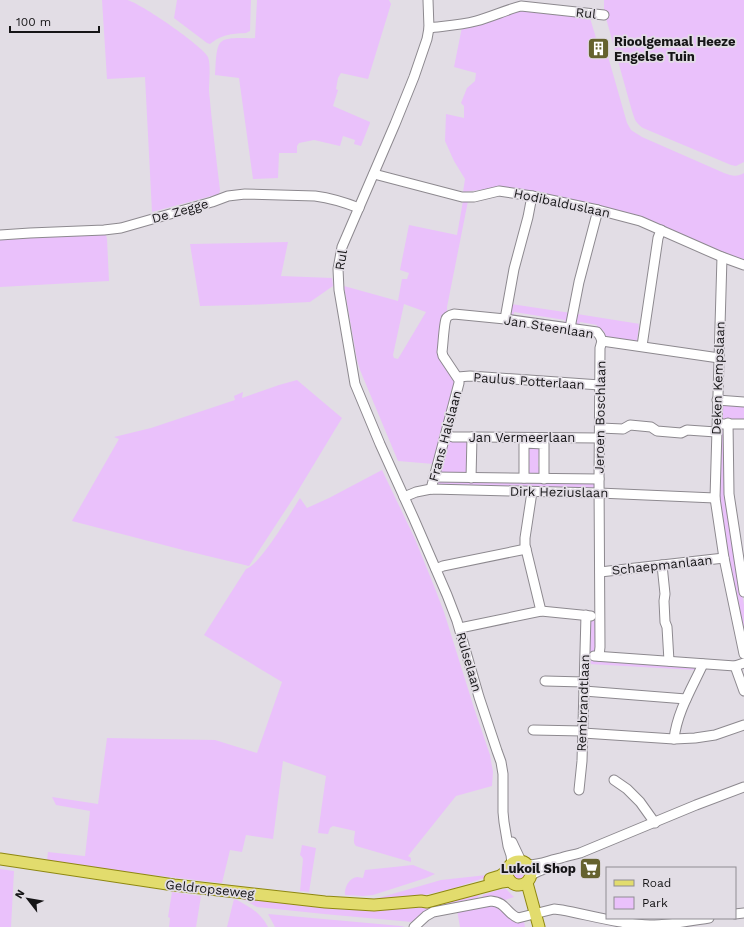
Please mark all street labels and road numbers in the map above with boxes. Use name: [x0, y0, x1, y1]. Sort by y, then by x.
street label: Rul: [575, 4, 597, 22]
street label: Hodibalduslaan: [512, 185, 612, 221]
street label: De Zegge: [150, 196, 210, 226]
street label: Rul: [332, 249, 350, 271]
street label: Jan Steenlaan: [503, 313, 595, 341]
street label: Deken Kempslaan: [709, 321, 727, 435]
street label: Jeroen Boschlaan: [592, 360, 608, 474]
street label: Paulus Potterlaan: [473, 370, 585, 392]
street label: Frans Halslaan: [426, 389, 464, 483]
street label: Jan Vermeerlaan: [469, 430, 575, 445]
street label: Dirk Heziuslaan: [510, 484, 608, 500]
street label: Schaepmanlaan: [611, 552, 713, 578]
street label: Rulselaan: [453, 630, 485, 694]
street label: Rembrandtlaan: [574, 654, 592, 752]
street label: Geldropseweg: [165, 877, 255, 901]

